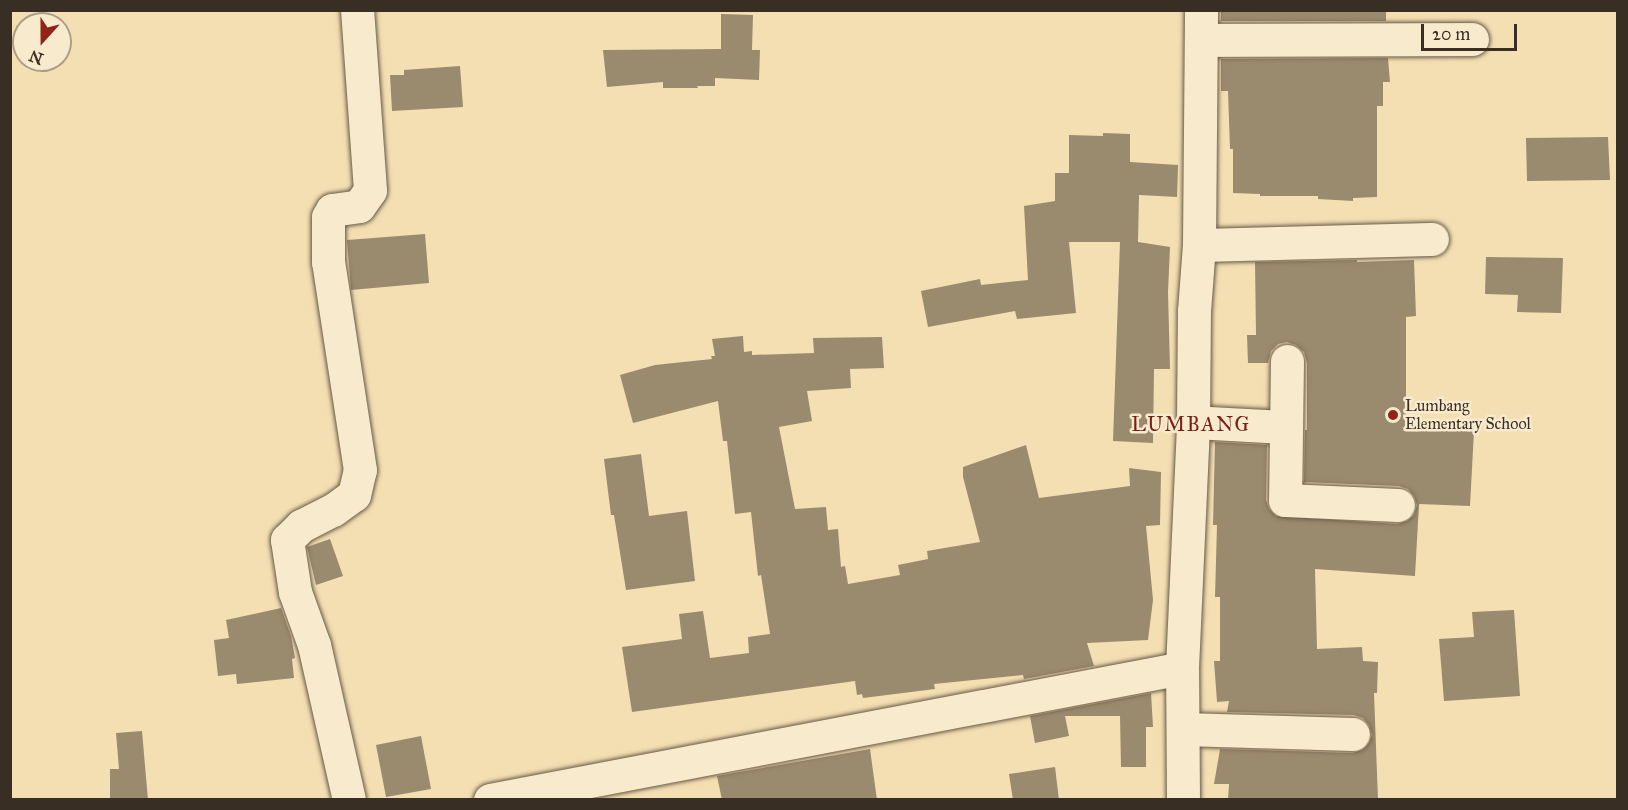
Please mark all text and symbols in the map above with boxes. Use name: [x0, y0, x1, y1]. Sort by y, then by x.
north arrow: [12, 12, 72, 72]
scale bar: [1424, 12, 1520, 50]
text: 20 m: [1432, 23, 1470, 45]
text: N: [26, 46, 46, 69]
place label: Lumbang Elementary School: [1405, 396, 1531, 434]
marker: Lumbang Elementary School: [1386, 408, 1400, 422]
district label: LUMBANG: [1131, 412, 1251, 436]

